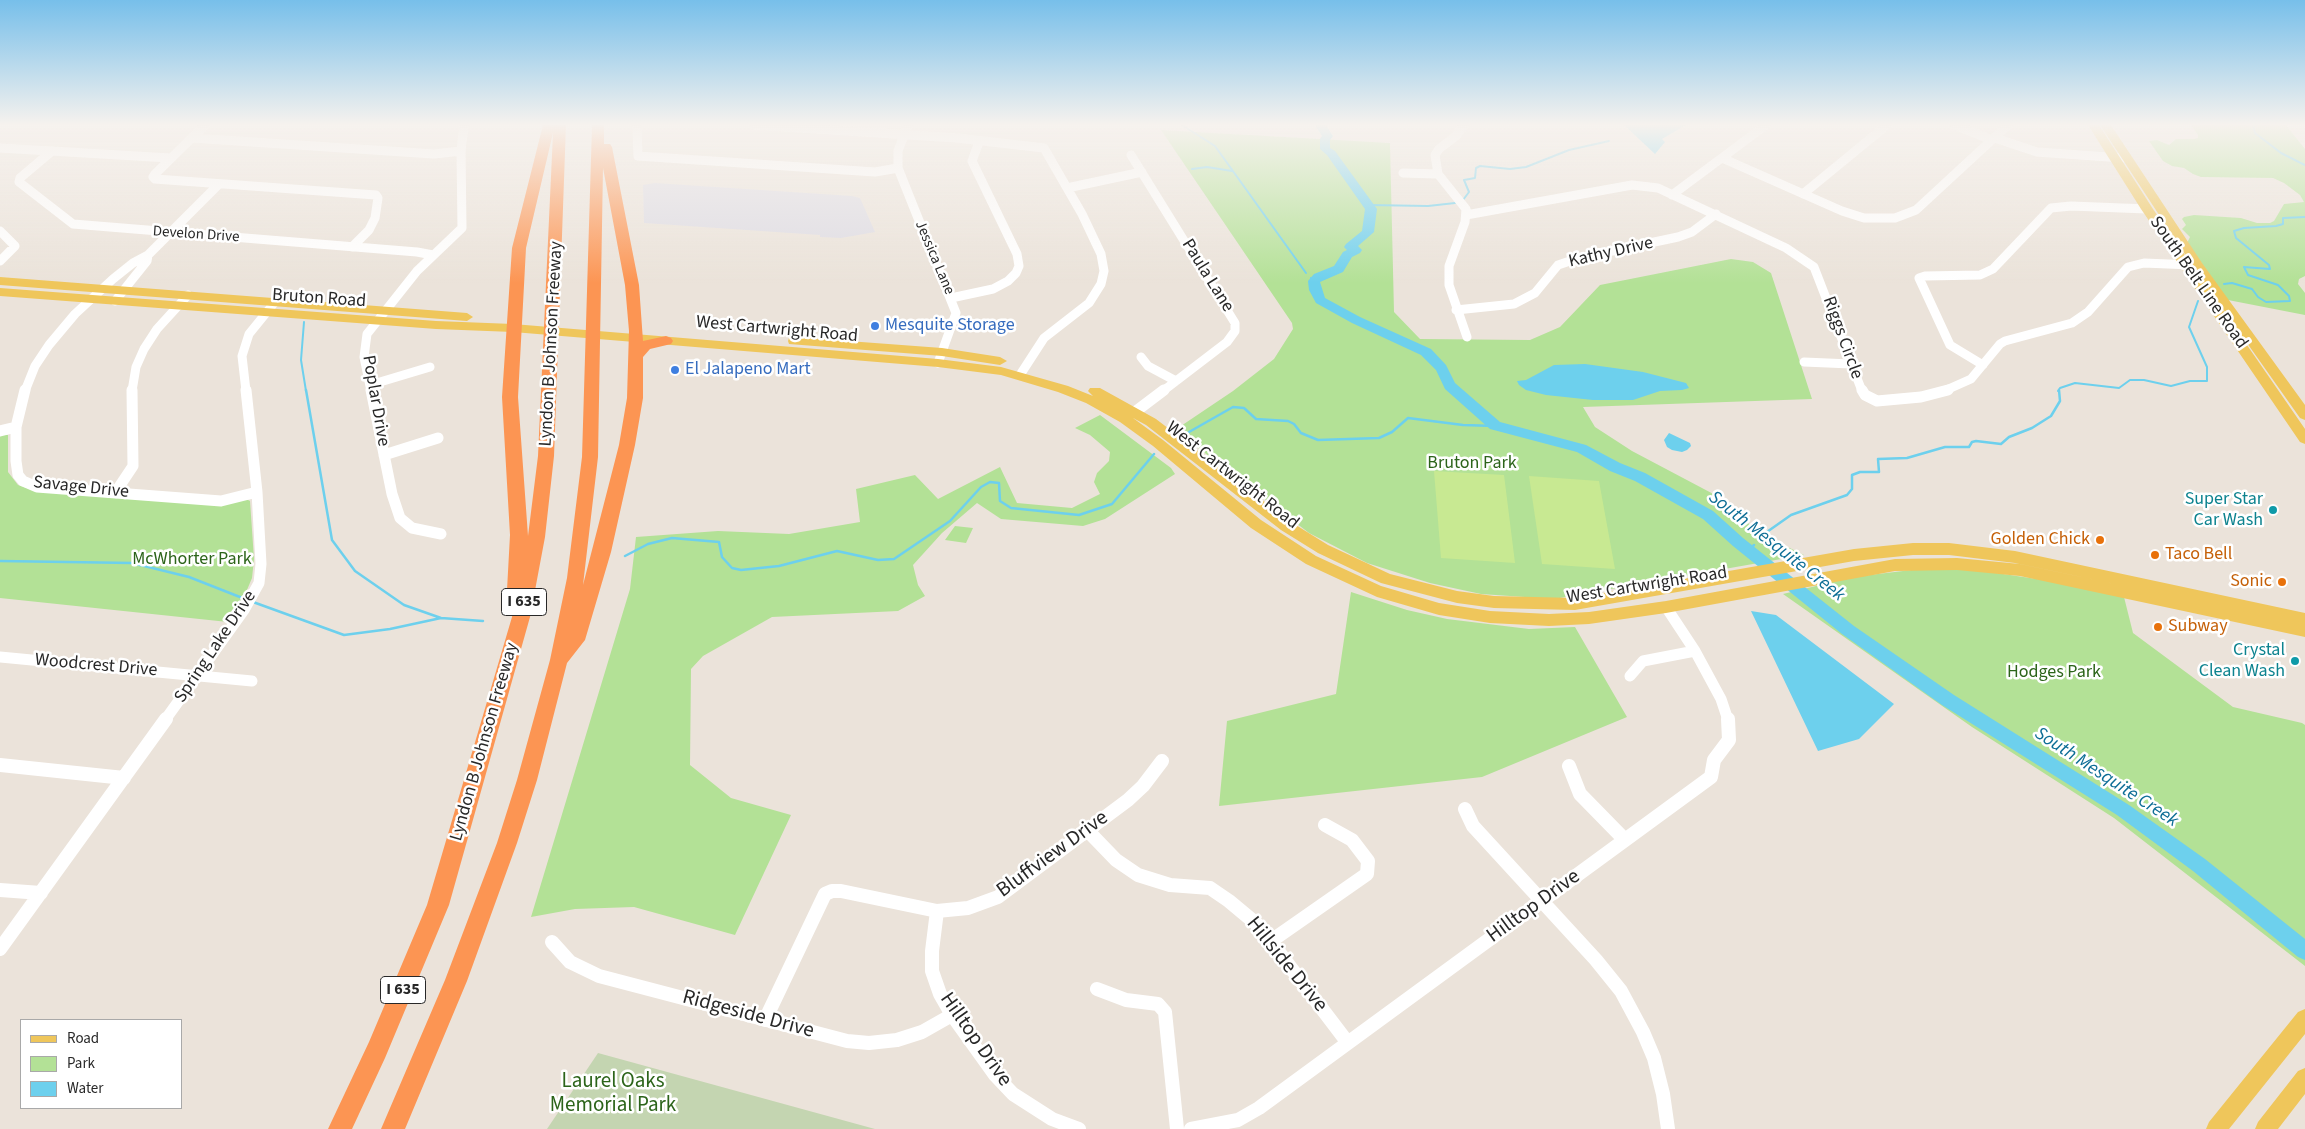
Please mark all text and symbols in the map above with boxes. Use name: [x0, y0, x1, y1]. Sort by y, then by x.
street label: South Belt Line Road: [2144, 213, 2252, 353]
street label: Jessica Lane: [910, 218, 958, 298]
street label: Develon Drive: [152, 223, 240, 247]
street label: Kathy Drive: [1567, 233, 1655, 273]
street label: Paula Lane: [1176, 235, 1238, 317]
street label: Lyndon B Johnson Freeway: [536, 241, 568, 447]
street label: Bruton Road: [271, 285, 367, 313]
street label: Riggs Circle: [1817, 294, 1867, 382]
street label: West Cartwright Road: [695, 312, 859, 348]
place label: Mesquite Storage: [885, 315, 1015, 337]
marker: Mesquite Storage: [869, 320, 881, 332]
street label: Poplar Drive: [356, 354, 394, 448]
place label: El Jalapeno Mart: [685, 359, 811, 381]
marker: El Jalapeno Mart: [669, 364, 681, 376]
street label: West Cartwright Road: [1161, 417, 1303, 535]
park label: Bruton Park: [1427, 453, 1517, 475]
street label: Savage Drive: [32, 472, 130, 504]
water label: South Mesquite Creek: [1703, 487, 1849, 607]
place label: Super Star Car Wash: [2185, 489, 2263, 532]
marker: Super Star Car Wash: [2267, 504, 2279, 516]
place label: Golden Chick: [1991, 529, 2090, 551]
marker: Golden Chick: [2094, 534, 2106, 546]
place label: Taco Bell: [2165, 544, 2232, 566]
park label: McWhorter Park: [132, 549, 252, 571]
marker: Taco Bell: [2149, 549, 2161, 561]
street label: West Cartwright Road: [1565, 563, 1729, 609]
place label: Sonic: [2230, 571, 2272, 593]
marker: Sonic: [2276, 576, 2288, 588]
street label: Spring Lake Drive: [170, 587, 262, 707]
road number: I 635: [502, 588, 546, 616]
place label: Subway: [2168, 616, 2228, 638]
marker: Subway: [2152, 621, 2164, 633]
street label: Lyndon B Johnson Freeway: [446, 640, 524, 844]
place label: Crystal Clean Wash: [2199, 640, 2285, 682]
street label: Woodcrest Drive: [34, 650, 158, 682]
marker: Crystal Clean Wash: [2289, 655, 2301, 667]
park label: Hodges Park: [2007, 662, 2101, 684]
water label: South Mesquite Creek: [2030, 723, 2182, 833]
street label: Bluffview Drive: [992, 806, 1114, 904]
street label: Hilltop Drive: [1482, 865, 1586, 949]
street label: Hillside Drive: [1240, 912, 1332, 1018]
road number: I 635: [380, 976, 426, 1004]
street label: Ridgeside Drive: [679, 985, 817, 1045]
street label: Hilltop Drive: [933, 988, 1017, 1092]
legend: [20, 1019, 182, 1109]
text: Road: [67, 1028, 99, 1049]
text: Park: [67, 1053, 95, 1074]
park label: Laurel Oaks Memorial Park: [550, 1069, 676, 1119]
text: Water: [67, 1078, 103, 1099]

